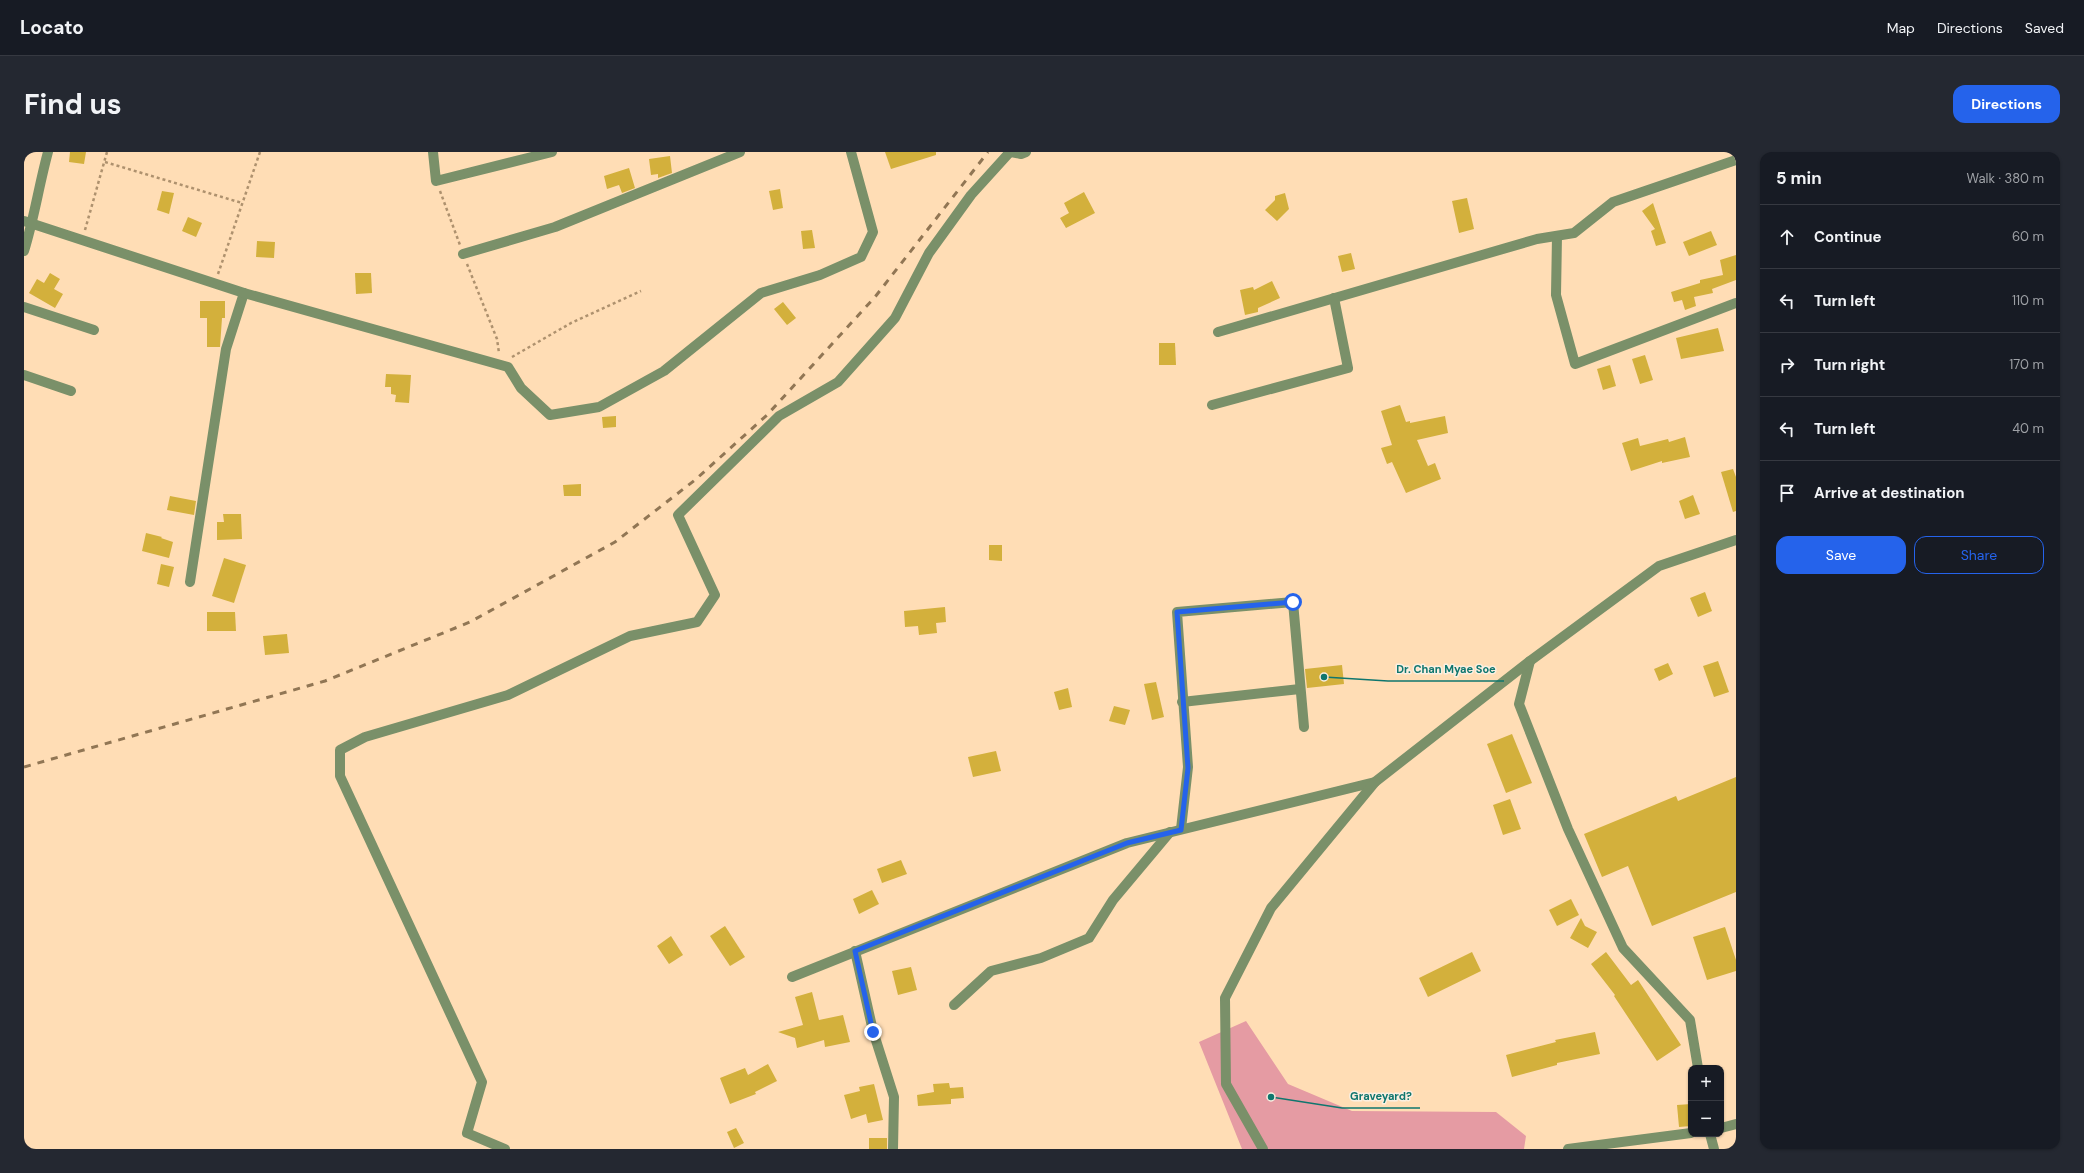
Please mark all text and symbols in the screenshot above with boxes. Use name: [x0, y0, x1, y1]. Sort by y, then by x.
text: Locato: [20, 15, 84, 40]
text: Map: [1887, 19, 1915, 37]
text: Directions: [1937, 19, 2003, 37]
text: Saved: [2025, 19, 2064, 37]
button: Directions: [1953, 85, 2060, 123]
text: Find us: [24, 86, 122, 123]
text: 5 min: [1776, 167, 1822, 189]
text: Walk · 380 m: [1967, 170, 2044, 187]
icon: ahead: [1776, 226, 1798, 248]
text: Continue: [1814, 227, 1882, 247]
text: 60 m: [2012, 228, 2044, 245]
icon: left: [1776, 290, 1798, 312]
text: Turn left: [1814, 291, 1875, 311]
text: 110 m: [2012, 292, 2044, 309]
icon: right: [1776, 354, 1798, 376]
text: Turn right: [1814, 355, 1885, 375]
text: 170 m: [2009, 356, 2044, 373]
icon: left: [1776, 418, 1798, 440]
text: Turn left: [1814, 419, 1875, 439]
text: 40 m: [2012, 420, 2044, 437]
icon: arrive: [1776, 482, 1798, 504]
text: Arrive at destination: [1814, 483, 1965, 503]
button: Save: [1776, 536, 1906, 574]
button: Share: [1914, 536, 2044, 574]
route start: [1284, 593, 1302, 611]
callout: Dr. Chan Myae Soe: [1388, 658, 1504, 681]
text: Dr. Chan Myae Soe: [1396, 662, 1496, 676]
route end: [864, 1023, 882, 1041]
map controls: [1688, 1065, 1724, 1137]
button: +: [1688, 1065, 1724, 1101]
callout: Graveyard?: [1342, 1085, 1420, 1108]
text: Graveyard?: [1350, 1089, 1412, 1103]
button: −: [1688, 1101, 1724, 1137]

